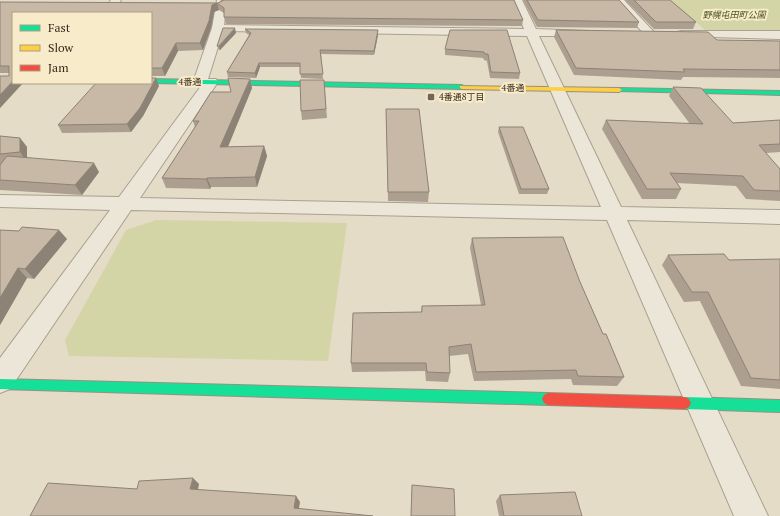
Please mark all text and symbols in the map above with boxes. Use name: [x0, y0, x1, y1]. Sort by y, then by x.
park label: 野幌屯田町公園: [702, 9, 767, 21]
legend: [12, 12, 152, 84]
text: Fast: [48, 20, 71, 35]
text: Slow: [48, 40, 74, 55]
text: Jam: [48, 60, 69, 75]
street label: 4番通: [178, 76, 202, 88]
street label: 4番通: [501, 82, 525, 94]
place label: 4番通8丁目: [439, 91, 485, 103]
marker: 4番通8丁目: [426, 92, 436, 102]

